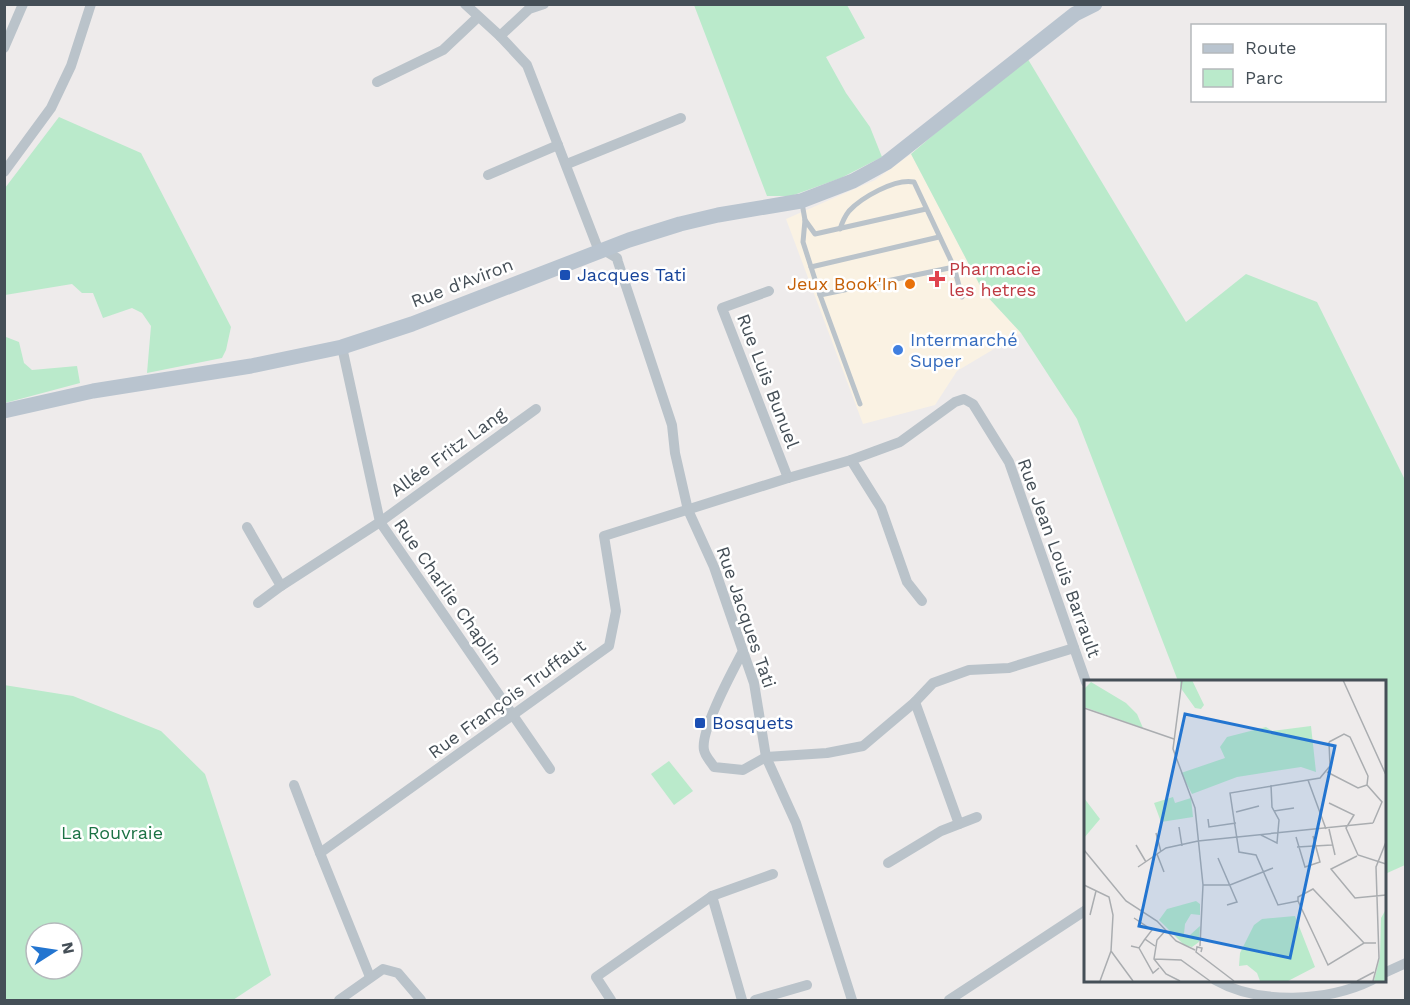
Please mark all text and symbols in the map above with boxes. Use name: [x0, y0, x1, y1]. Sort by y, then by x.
legend: [1191, 24, 1386, 102]
text: Route: [1245, 37, 1297, 58]
text: Parc: [1245, 67, 1283, 88]
street label: Rue d'Aviron: [408, 253, 516, 312]
place label: Pharmacie les hetres: [949, 258, 1041, 300]
place label: Jacques Tati: [577, 264, 686, 285]
marker: Jacques Tati: [558, 268, 572, 282]
marker: Pharmacie les hetres: [930, 272, 944, 286]
place label: Jeux Book'In: [787, 273, 898, 294]
marker: Jeux Book'In: [903, 277, 917, 291]
street label: Rue Luis Bunuel: [733, 311, 804, 452]
place label: Intermarché Super: [910, 329, 1018, 371]
marker: Intermarché Super: [891, 343, 905, 357]
street label: Allée Fritz Lang: [386, 403, 510, 500]
street label: Rue Jean Louis Barrault: [1014, 456, 1105, 661]
street label: Rue Charlie Chaplin: [390, 515, 507, 669]
street label: Rue Jacques Tati: [712, 543, 781, 690]
street label: Rue François Truffaut: [424, 634, 590, 763]
inset map: [1084, 680, 1386, 981]
place label: Bosquets: [712, 712, 794, 733]
marker: Bosquets: [693, 716, 707, 730]
park label: La Rouvraie: [61, 822, 163, 843]
north arrow: [24, 921, 84, 981]
text: N: [58, 940, 79, 956]

